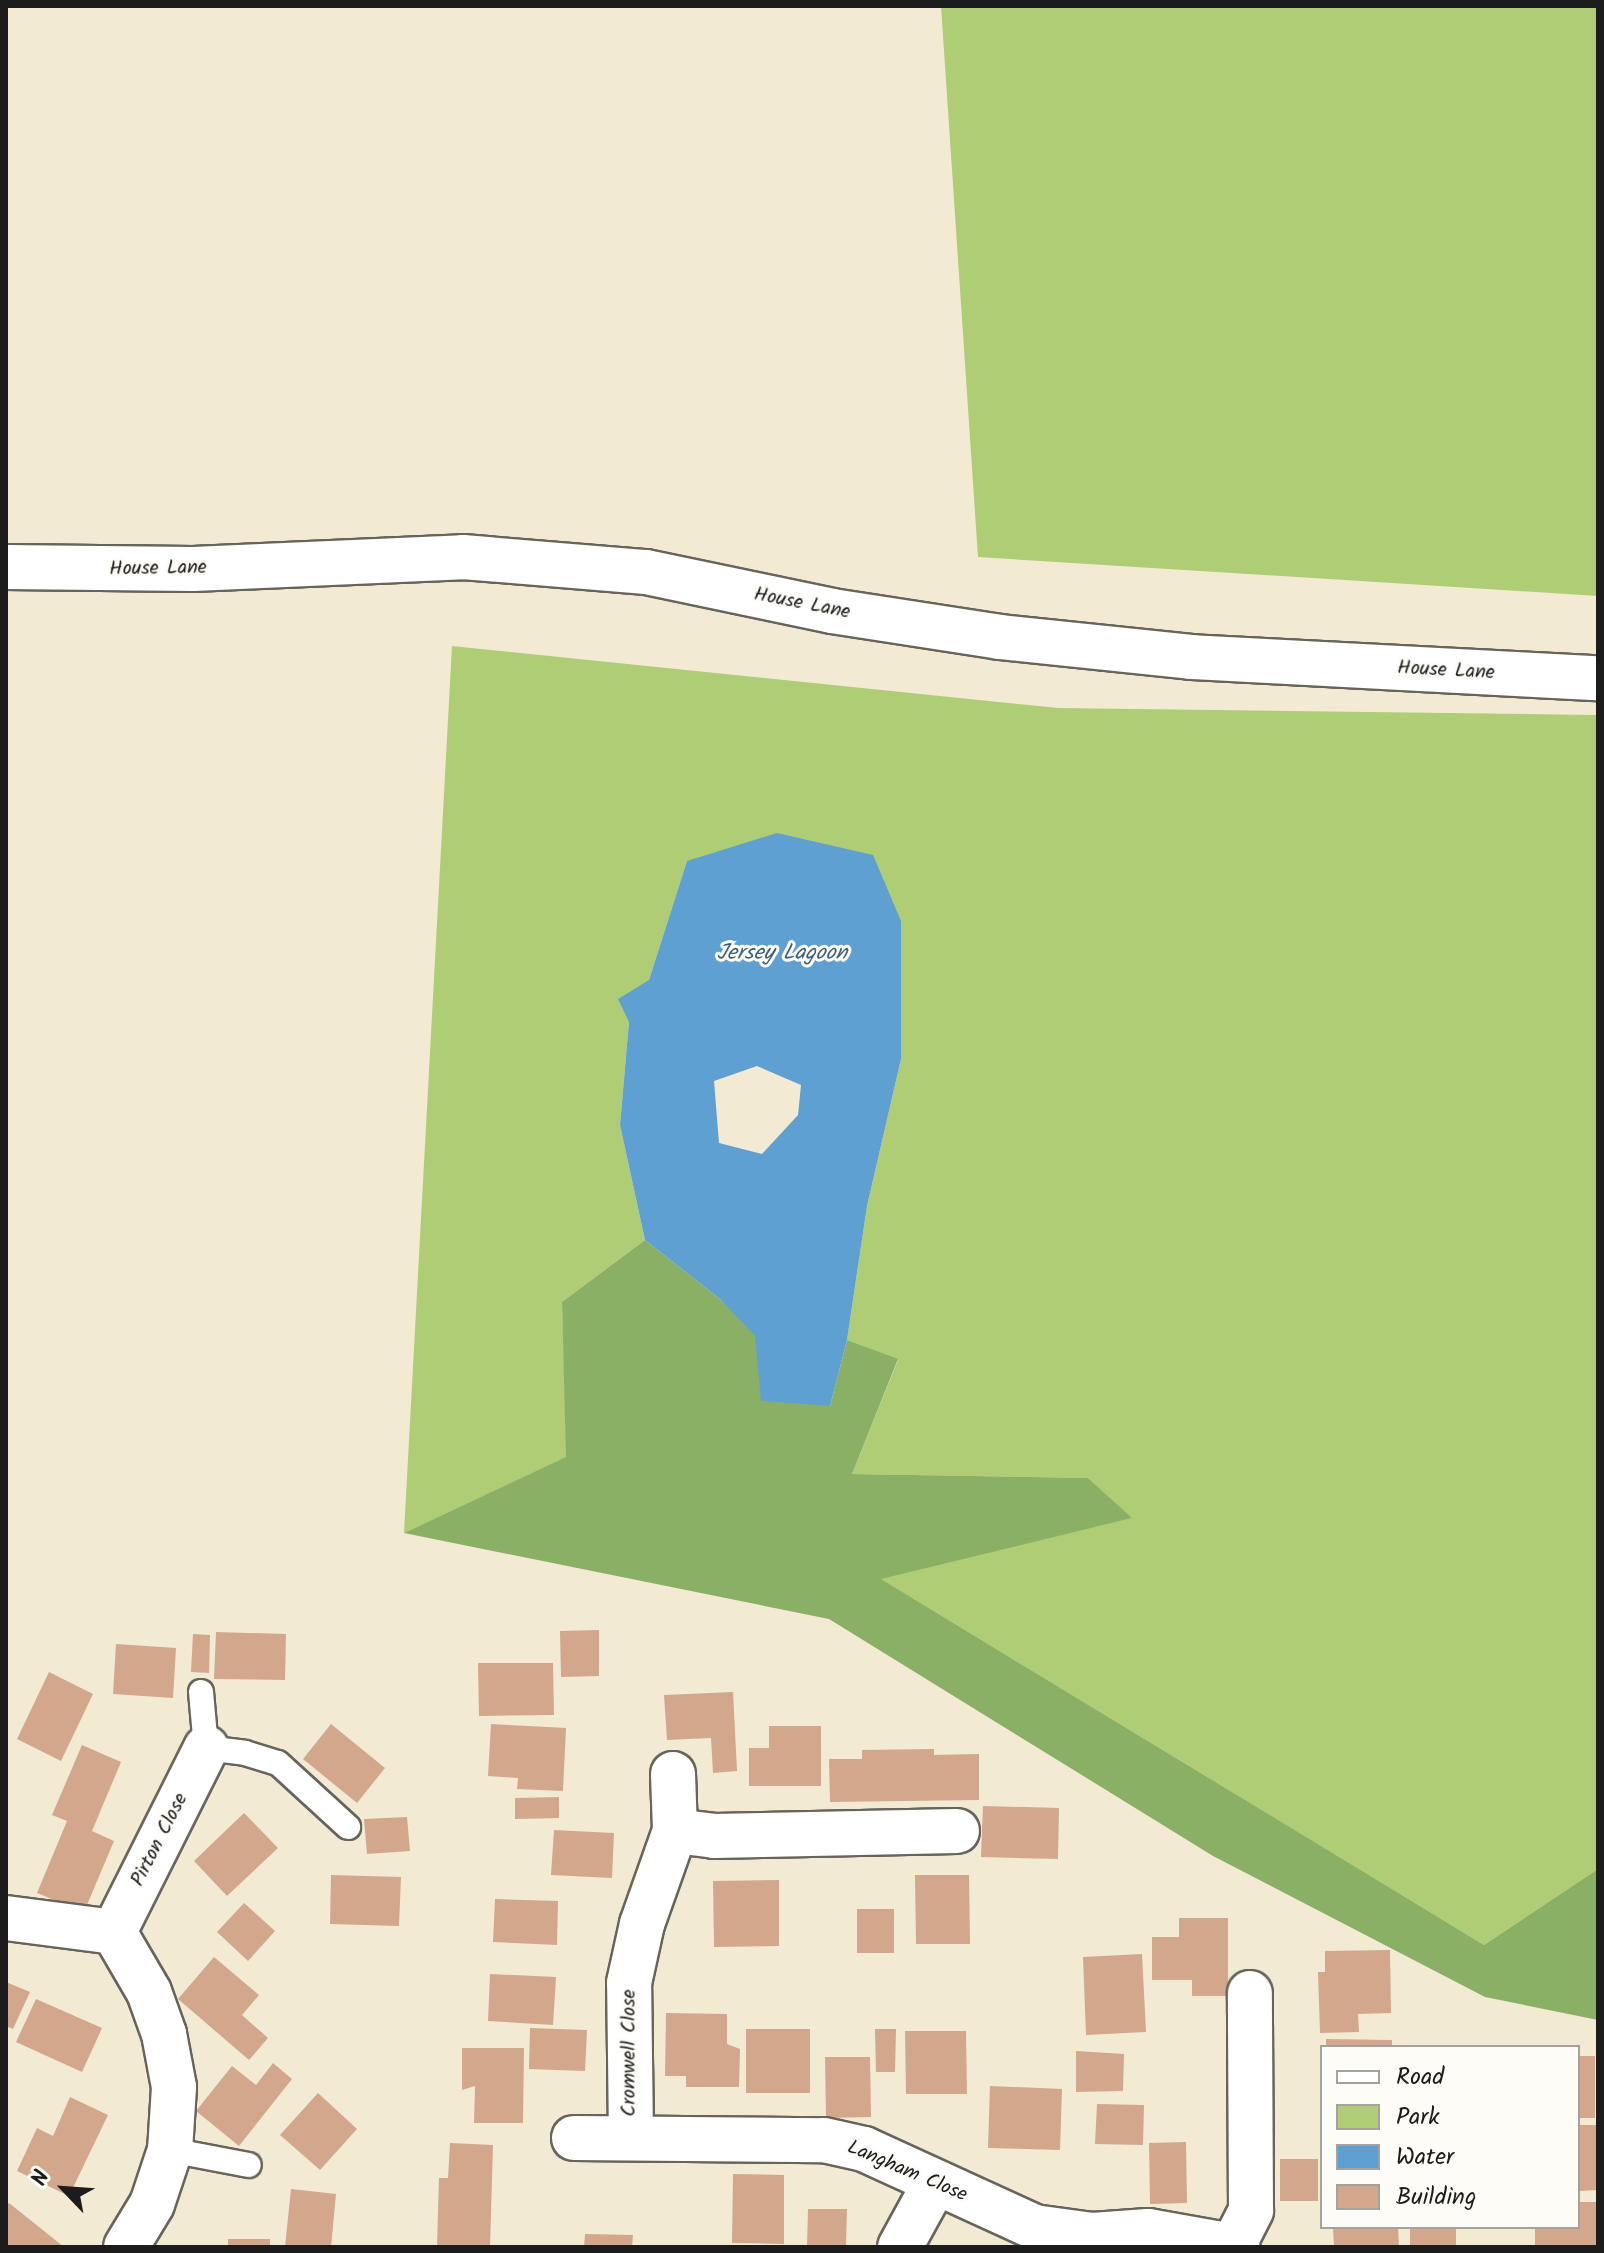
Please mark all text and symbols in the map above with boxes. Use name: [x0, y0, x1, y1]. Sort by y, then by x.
street label: House Lane: [109, 556, 207, 582]
street label: House Lane: [752, 583, 852, 625]
street label: House Lane: [1397, 656, 1495, 686]
water label: Jersey Lagoon: [717, 941, 847, 967]
street label: Pirton Close: [126, 1789, 194, 1891]
street label: Cromwell Close: [618, 1989, 642, 2117]
legend: [1320, 2045, 1580, 2229]
text: Road: [1396, 2058, 1444, 2097]
text: Park: [1396, 2098, 1440, 2137]
street label: Langham Close: [843, 2136, 971, 2208]
text: Water: [1396, 2138, 1454, 2177]
north arrow: [24, 2149, 104, 2229]
text: N: [23, 2165, 61, 2192]
text: Building: [1396, 2178, 1476, 2217]

